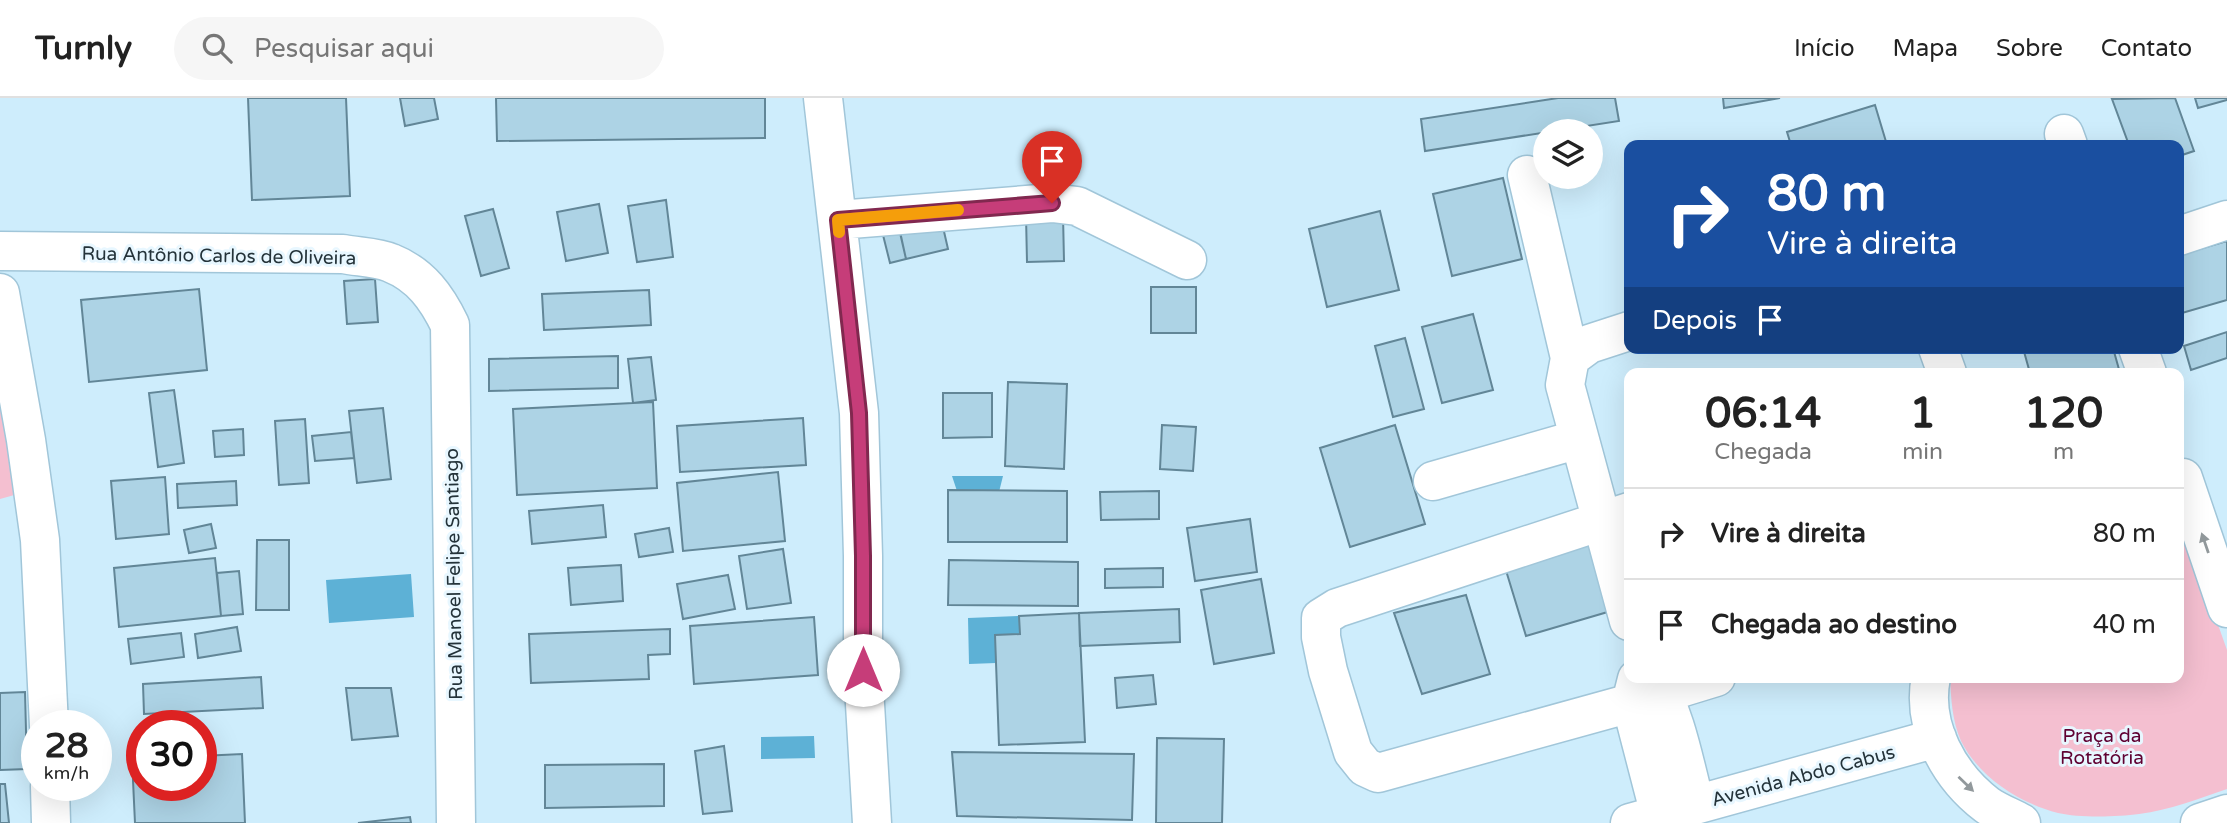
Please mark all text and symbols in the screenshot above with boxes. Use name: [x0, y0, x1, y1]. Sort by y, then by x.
search box: [174, 17, 664, 80]
text: Turnly: [35, 29, 132, 68]
icon: search: [198, 29, 236, 67]
text: Pesquisar aqui: [254, 33, 434, 64]
text: Início: [1794, 34, 1855, 63]
text: Mapa: [1893, 34, 1958, 63]
text: Sobre: [1996, 34, 2063, 63]
text: Contato: [2101, 34, 2192, 63]
map controls: [1533, 119, 1603, 189]
button: layers: [1533, 119, 1603, 189]
pin: [1022, 131, 1082, 203]
icon: arrive: [1033, 142, 1071, 180]
text: 80 m: [1767, 165, 1886, 224]
icon: right: [1652, 168, 1743, 259]
text: Vire à direita: [1767, 225, 1958, 263]
street label: Rua Antônio Carlos de Oliveira: [81, 243, 357, 269]
icon: arrive: [1751, 301, 1789, 339]
text: Depois: [1652, 305, 1737, 336]
text: 06:14: [1705, 388, 1821, 439]
text: 1: [1909, 388, 1936, 439]
text: 120: [2024, 388, 2103, 439]
text: Chegada: [1714, 438, 1812, 466]
text: min: [1902, 438, 1943, 466]
text: m: [2053, 438, 2074, 466]
street label: Rua Manoel Felipe Santiago: [441, 448, 467, 700]
icon: right: [1652, 515, 1690, 553]
text: Vire à direita: [1711, 518, 1866, 549]
text: 80 m: [2093, 518, 2156, 549]
one-way arrow: [2199, 533, 2210, 554]
icon: arrive: [1652, 606, 1690, 644]
text: Chegada ao destino: [1711, 609, 1957, 640]
text: 40 m: [2093, 609, 2156, 640]
position arrow: [826, 633, 900, 707]
speed limit sign: 30: [126, 710, 217, 801]
text: 28: [45, 725, 88, 767]
park label: Praça da Rotatória: [2060, 725, 2144, 769]
street label: Avenida Abdo Cabus: [1709, 741, 1897, 811]
text: km/h: [44, 762, 89, 784]
one-way arrow: [1957, 775, 1974, 791]

